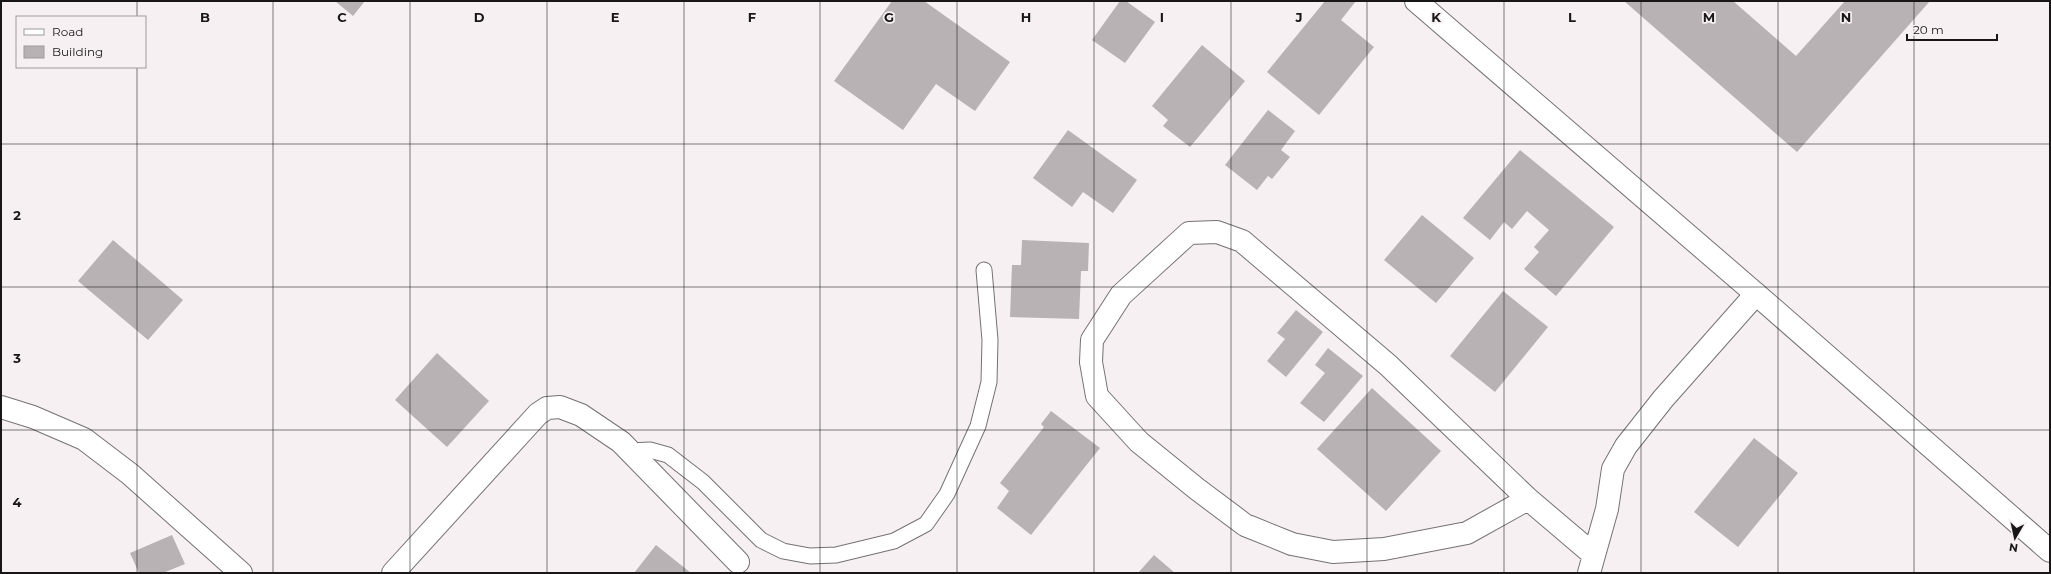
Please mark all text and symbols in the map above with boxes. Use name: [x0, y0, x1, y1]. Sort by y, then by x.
text: B: [200, 9, 210, 25]
text: C: [337, 9, 347, 25]
text: D: [474, 9, 485, 25]
text: E: [611, 9, 620, 25]
text: F: [748, 9, 756, 25]
text: G: [884, 9, 894, 25]
text: H: [1021, 9, 1031, 25]
text: I: [1160, 9, 1164, 25]
text: J: [1294, 9, 1303, 25]
text: K: [1431, 9, 1441, 25]
text: L: [1568, 9, 1576, 25]
text: M: [1703, 9, 1715, 25]
text: N: [1841, 9, 1851, 25]
legend: [16, 16, 146, 68]
scale bar: [1907, 16, 1997, 42]
text: 20 m: [1913, 22, 1944, 37]
text: Road: [52, 24, 83, 39]
text: Building: [52, 44, 103, 59]
text: 2: [13, 207, 21, 223]
text: 3: [12, 350, 21, 366]
text: 4: [13, 494, 22, 510]
north arrow: [1995, 518, 2035, 558]
text: N: [2008, 540, 2019, 555]

